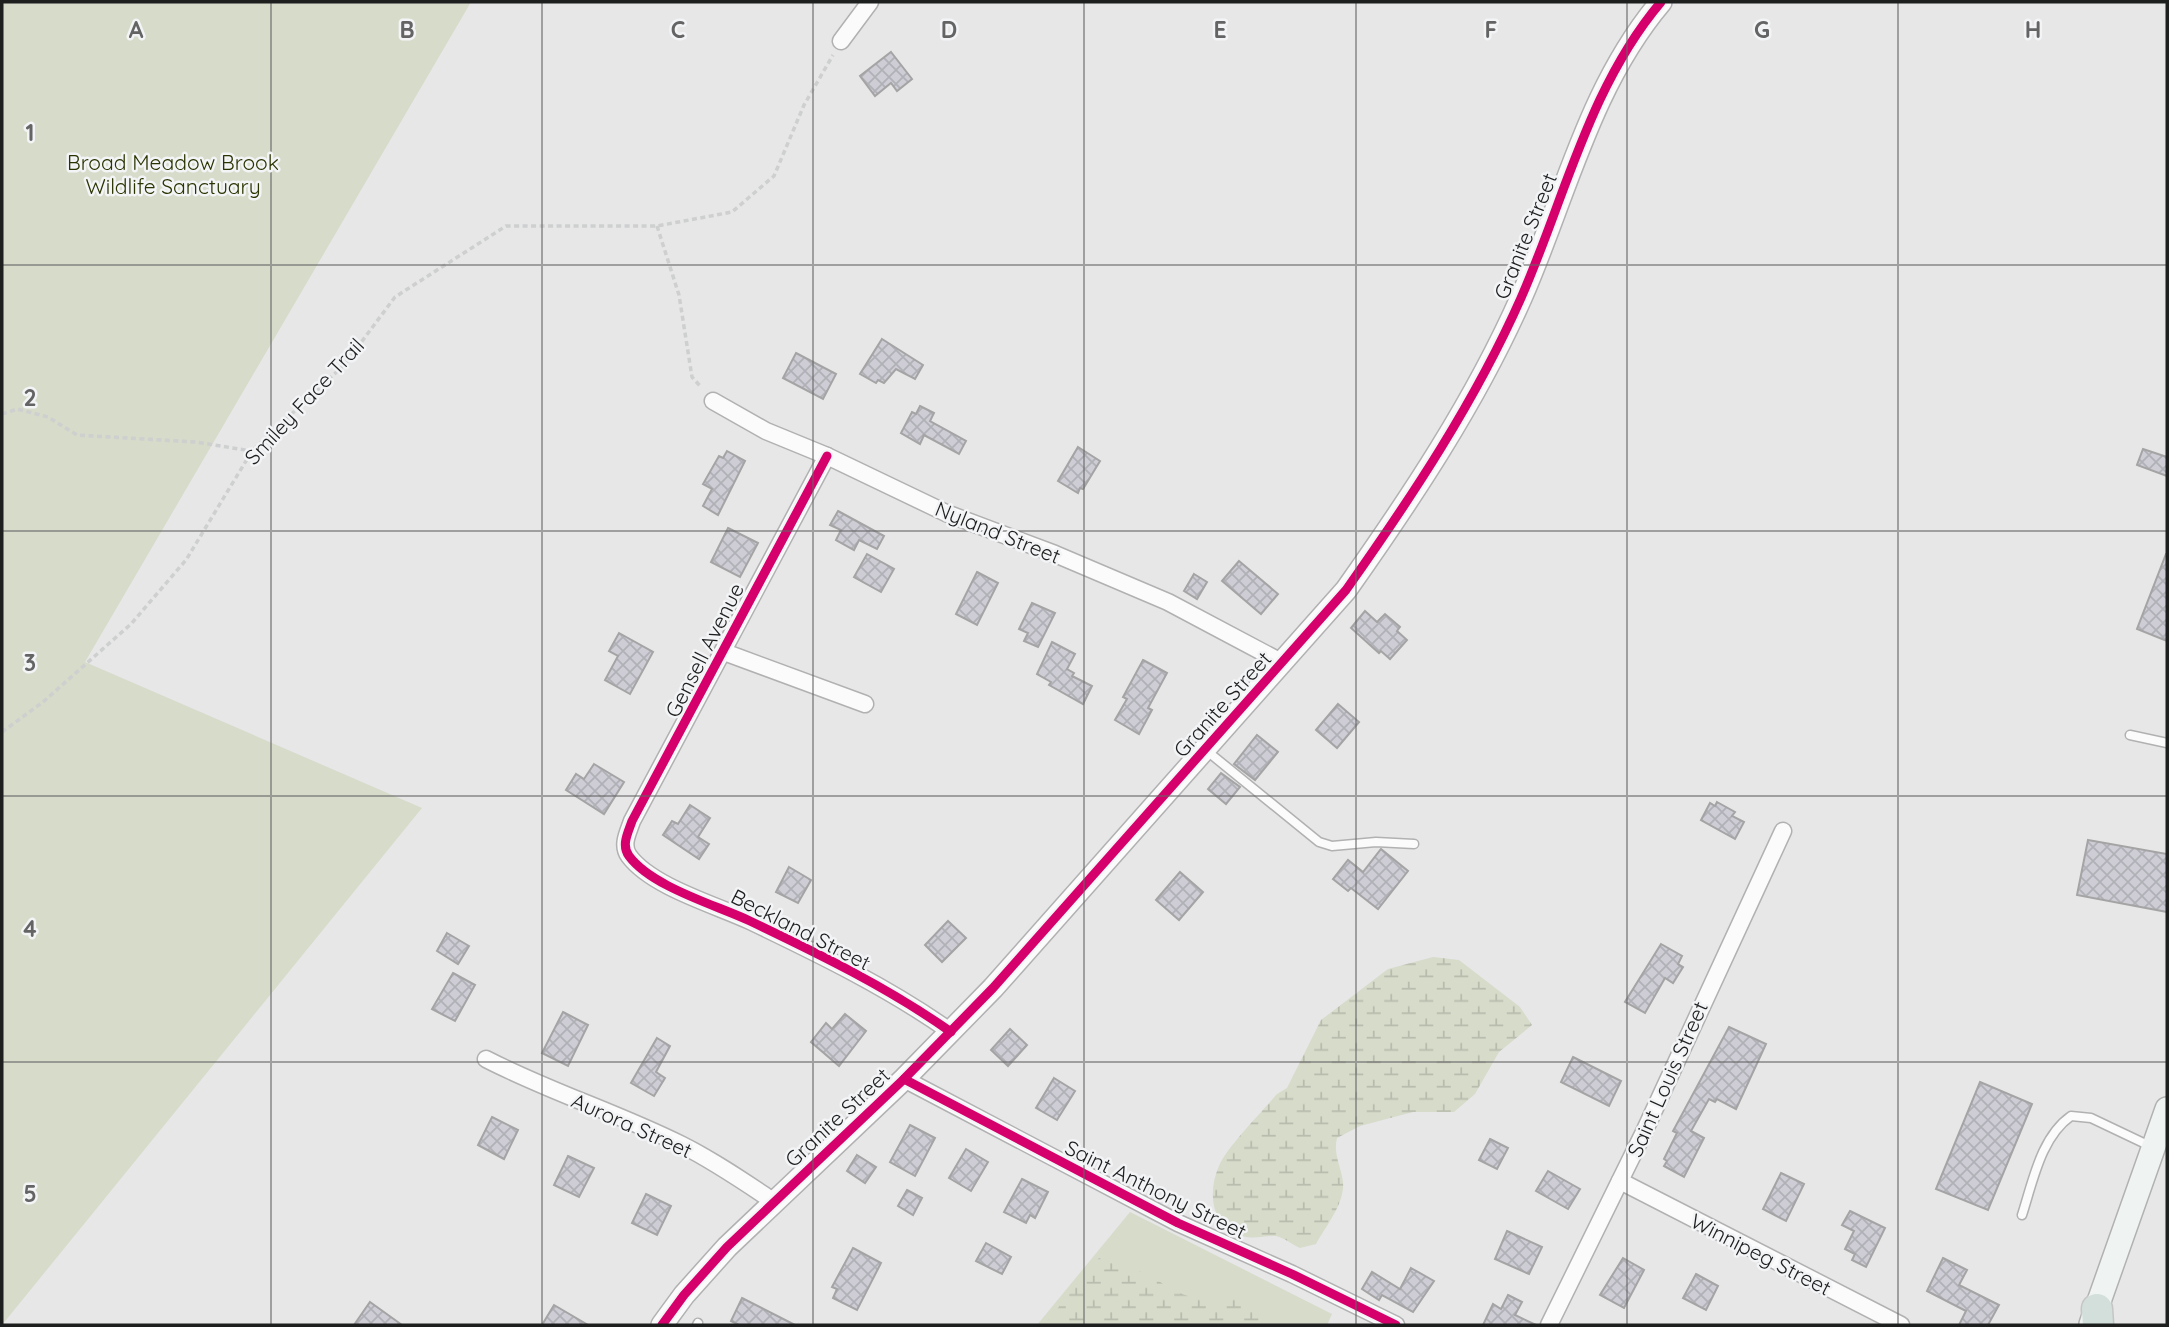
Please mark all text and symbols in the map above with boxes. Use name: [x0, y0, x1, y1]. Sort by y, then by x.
text: A: [129, 15, 144, 44]
text: B: [399, 15, 415, 44]
text: C: [671, 15, 685, 44]
text: D: [941, 15, 957, 44]
text: E: [1213, 15, 1227, 44]
text: F: [1485, 15, 1497, 44]
text: G: [1754, 15, 1770, 44]
text: H: [2025, 15, 2041, 44]
text: 1: [26, 118, 34, 147]
park label: Broad Meadow Brook Wildlife Sanctuary: [67, 149, 279, 199]
street label: Granite Street: [1488, 169, 1562, 303]
street label: Smiley Face Trail: [239, 332, 369, 470]
text: 2: [23, 383, 37, 412]
street label: Nyland Street: [932, 495, 1064, 569]
street label: Gensell Avenue: [659, 578, 749, 722]
street label: Granite Street: [1168, 646, 1276, 762]
text: 3: [24, 648, 36, 677]
street label: Beckland Street: [727, 883, 875, 975]
text: 4: [23, 914, 37, 943]
street label: Saint Louis Street: [1621, 997, 1713, 1161]
street label: Granite Street: [779, 1062, 895, 1172]
street label: Aurora Street: [568, 1087, 696, 1163]
street label: Saint Anthony Street: [1061, 1134, 1251, 1244]
text: 5: [23, 1179, 37, 1208]
street label: Winnipeg Street: [1686, 1207, 1836, 1301]

